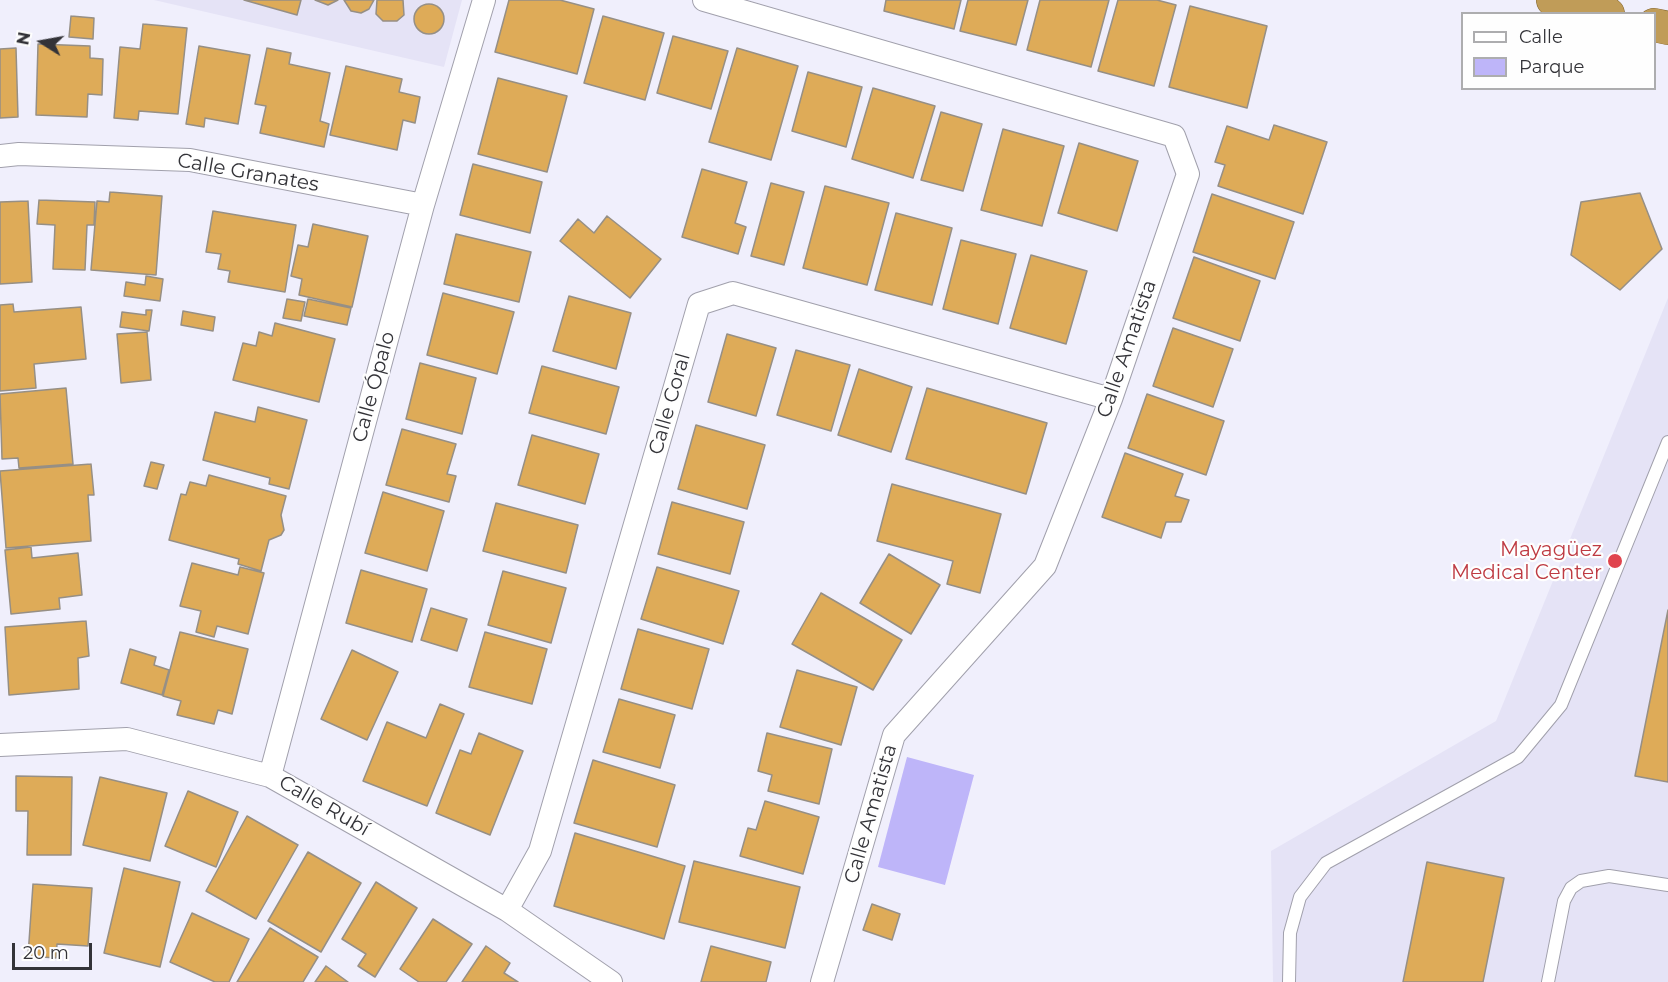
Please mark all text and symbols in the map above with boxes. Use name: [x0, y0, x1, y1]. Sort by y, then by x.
north arrow: [12, 12, 72, 72]
legend: [1461, 12, 1656, 90]
text: Calle: [1519, 26, 1563, 48]
text: N: [13, 30, 34, 47]
text: Parque: [1519, 56, 1584, 78]
street label: Calle Granates: [175, 149, 321, 197]
street label: Calle Amatista: [1092, 277, 1162, 421]
street label: Calle Ópalo: [348, 329, 400, 445]
street label: Calle Coral: [644, 350, 696, 458]
place label: Mayagüez Medical Center: [1451, 538, 1602, 585]
marker: Mayagüez Medical Center: [1606, 552, 1624, 570]
street label: Calle Amatista: [840, 741, 902, 887]
street label: Calle Rubí: [274, 770, 374, 842]
scale bar: [15, 931, 94, 969]
text: 20 m: [23, 942, 69, 964]

